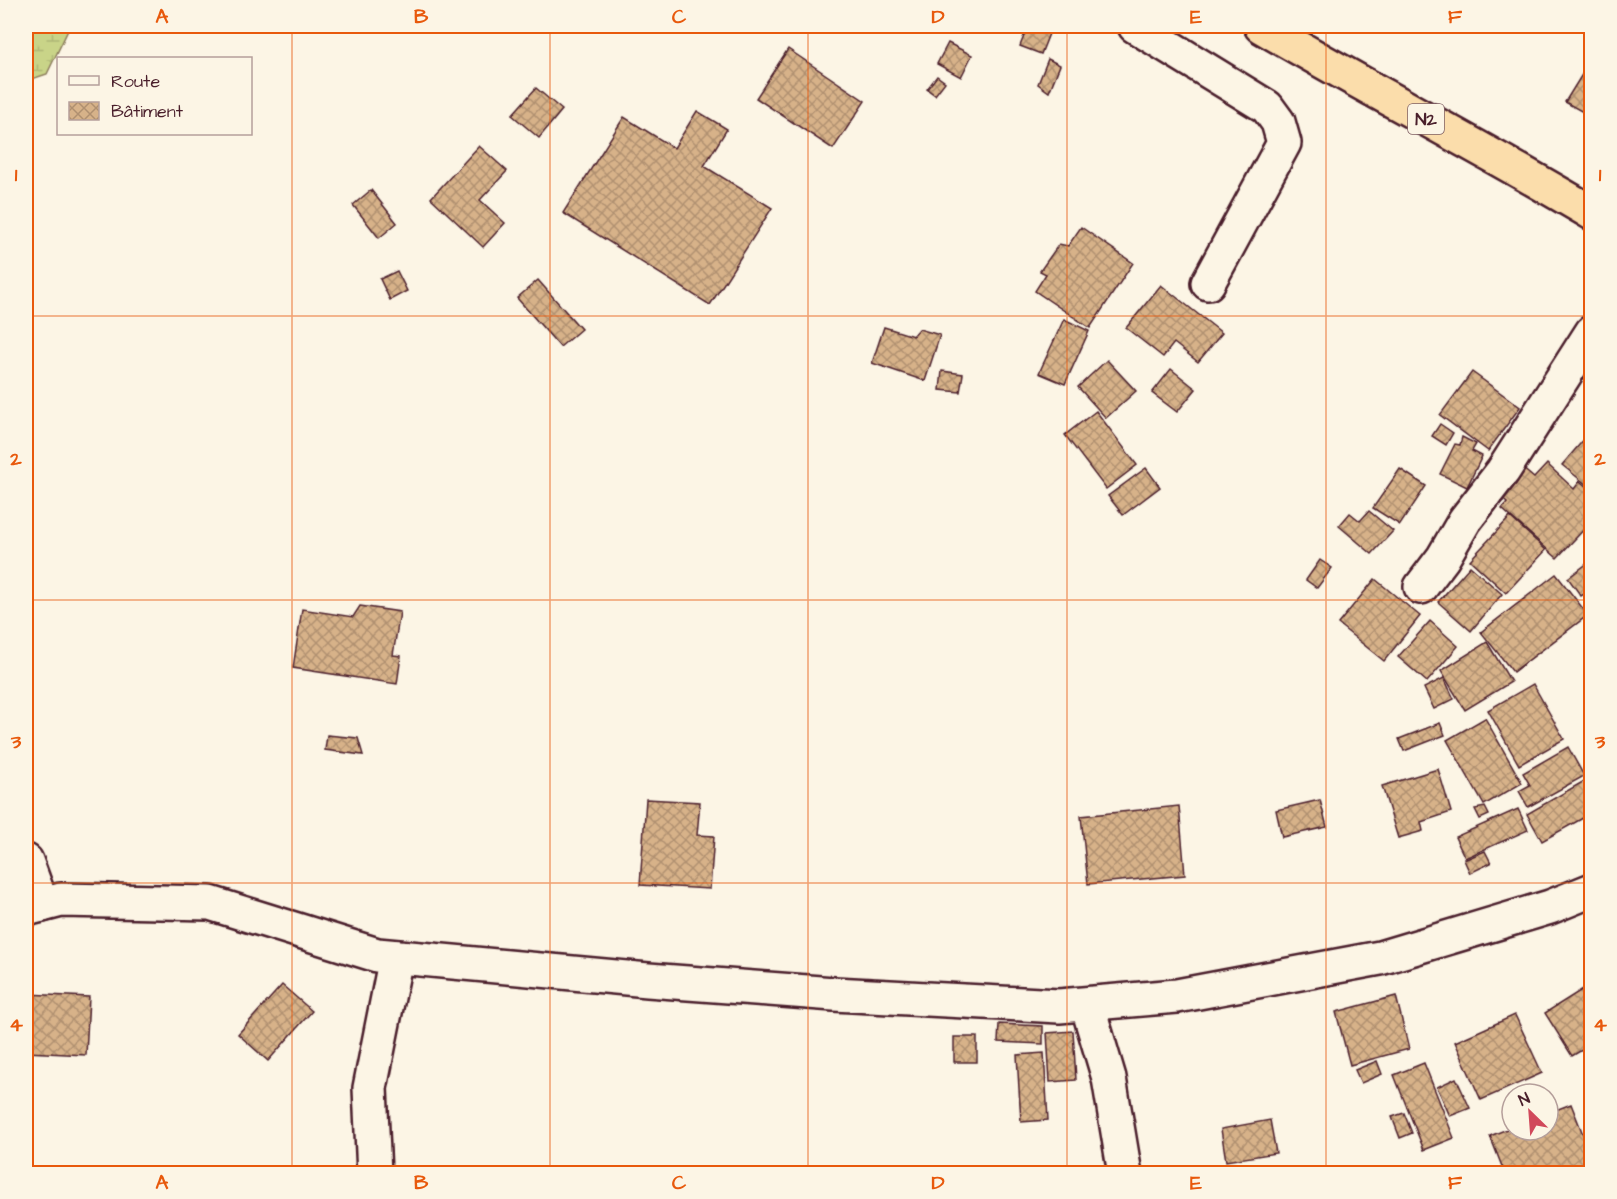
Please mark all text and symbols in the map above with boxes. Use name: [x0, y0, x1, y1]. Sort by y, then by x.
text: A: [156, 3, 169, 31]
text: B: [414, 3, 429, 31]
text: C: [672, 3, 687, 31]
text: D: [932, 3, 945, 31]
text: E: [1190, 3, 1202, 31]
text: F: [1448, 3, 1463, 31]
legend: [57, 57, 252, 135]
text: Route: [111, 69, 160, 94]
text: Bâtiment: [111, 99, 184, 124]
road number: N2: [1408, 104, 1444, 134]
text: 1: [15, 161, 18, 189]
text: 1: [1599, 161, 1602, 189]
text: 2: [9, 445, 22, 473]
text: 2: [1593, 445, 1606, 473]
text: 3: [10, 728, 22, 756]
text: 3: [1594, 728, 1606, 756]
text: 4: [9, 1011, 23, 1039]
text: 4: [1593, 1011, 1607, 1039]
north arrow: [1500, 1082, 1560, 1142]
text: N: [1515, 1087, 1533, 1111]
text: A: [156, 1169, 169, 1197]
text: B: [414, 1169, 429, 1197]
text: C: [672, 1169, 687, 1197]
text: D: [932, 1169, 945, 1197]
text: E: [1190, 1169, 1202, 1197]
text: F: [1448, 1169, 1463, 1197]

